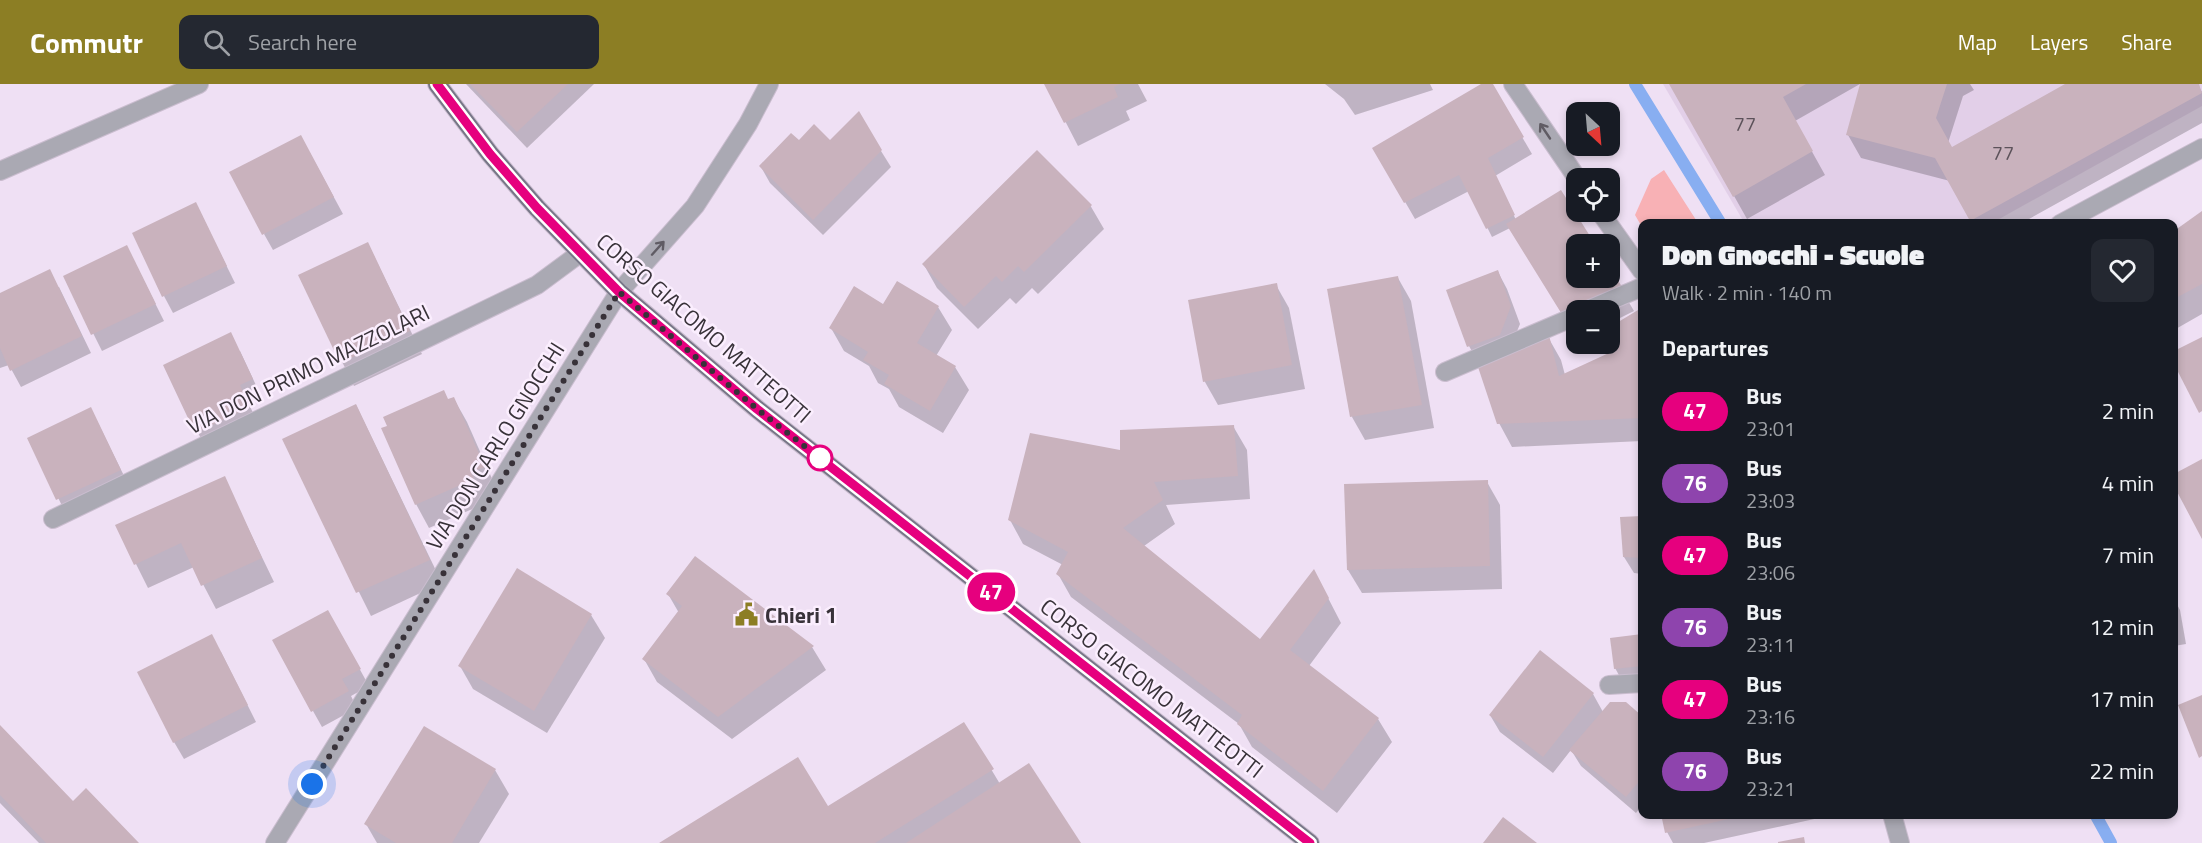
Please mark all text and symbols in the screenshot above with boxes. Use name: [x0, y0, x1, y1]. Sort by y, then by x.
search box: [179, 15, 599, 69]
text: Commutr: [30, 21, 143, 64]
text: Search here: [248, 25, 357, 59]
icon: search: [200, 26, 233, 59]
text: Map: [1958, 26, 1997, 58]
text: Layers: [2030, 26, 2088, 58]
text: Share: [2121, 26, 2172, 58]
north arrow: [1566, 102, 1620, 156]
map controls: [1566, 102, 1620, 354]
house number: 77: [1734, 108, 1756, 139]
one-way arrow: [1539, 124, 1551, 140]
house number: 77: [1992, 137, 2014, 168]
button: locate: [1566, 168, 1620, 222]
street label: CORSO GIACOMO MATTEOTTI: [589, 225, 819, 431]
text: Don Gnocchi - Scuole: [1662, 233, 1924, 276]
button: +: [1566, 234, 1620, 288]
button: heart: [2091, 239, 2154, 302]
one-way arrow: [651, 241, 665, 256]
text: Walk · 2 min · 140 m: [1662, 277, 1832, 308]
street label: VIA DON PRIMO MAZZOLARI: [181, 295, 435, 443]
button: −: [1566, 300, 1620, 354]
text: Departures: [1662, 331, 1769, 365]
street label: VIA DON CARLO GNOCCHI: [417, 335, 573, 557]
text: Bus: [1746, 379, 1782, 413]
text: 2 min: [2102, 394, 2154, 428]
text: 47: [1683, 395, 1707, 427]
text: 23:01: [1746, 413, 1795, 444]
unlabelled marker: [807, 445, 833, 471]
text: Bus: [1746, 451, 1782, 485]
text: 4 min: [2102, 466, 2154, 500]
text: 76: [1683, 467, 1707, 499]
text: 23:03: [1746, 485, 1795, 516]
text: Bus: [1746, 523, 1782, 557]
text: 7 min: [2102, 538, 2154, 572]
text: 47: [1683, 539, 1707, 571]
text: 23:06: [1746, 557, 1795, 588]
line badge: 47: [964, 572, 1018, 612]
text: 47: [979, 576, 1003, 608]
street label: CORSO GIACOMO MATTEOTTI: [1033, 590, 1271, 786]
text: Bus: [1746, 595, 1782, 629]
place label: Chieri 1: [765, 598, 837, 632]
public building icon: Chieri 1: [734, 602, 760, 628]
text: 12 min: [2089, 610, 2154, 644]
text: 76: [1683, 611, 1707, 643]
text: 23:11: [1746, 629, 1795, 660]
text: Bus: [1746, 667, 1782, 701]
text: 17 min: [2089, 682, 2154, 716]
text: 47: [1683, 683, 1707, 715]
text: 23:16: [1746, 701, 1795, 732]
text: Bus: [1746, 739, 1782, 773]
text: 22 min: [2089, 754, 2154, 788]
text: 76: [1683, 755, 1707, 787]
your location: [297, 769, 327, 799]
text: 23:21: [1746, 773, 1795, 804]

